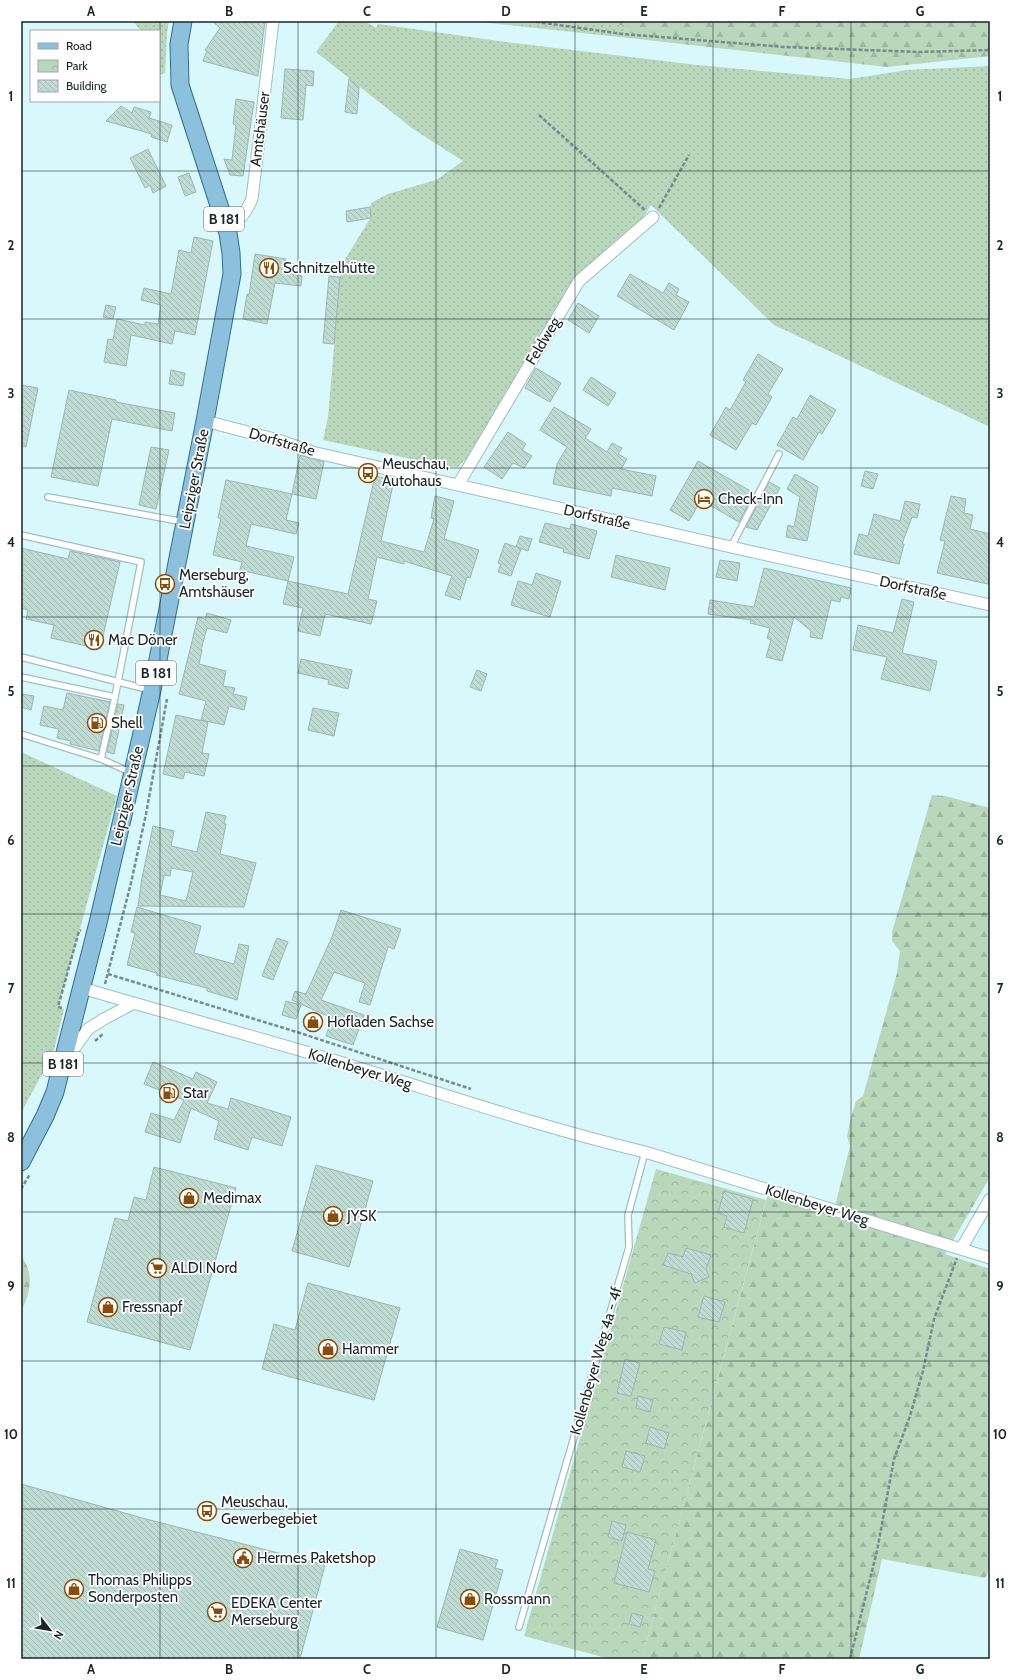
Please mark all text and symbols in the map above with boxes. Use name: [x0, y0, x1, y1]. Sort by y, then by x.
text: A: [87, 3, 96, 19]
text: B: [225, 3, 233, 19]
text: C: [363, 3, 371, 19]
text: D: [501, 3, 511, 19]
text: E: [640, 3, 648, 19]
text: F: [779, 3, 786, 19]
text: G: [916, 3, 925, 19]
legend: [30, 30, 160, 102]
text: Road: [66, 38, 92, 53]
text: Park: [66, 58, 88, 73]
text: Building: [66, 78, 108, 93]
text: 1: [9, 88, 13, 104]
text: 1: [998, 88, 1002, 104]
street label: Amtshäuser: [246, 90, 274, 167]
road number: B 181: [204, 207, 244, 231]
text: 2: [8, 237, 15, 253]
text: 2: [997, 237, 1004, 253]
restaurant icon: Schnitzelhütte: [258, 257, 280, 279]
place label: Schnitzelhütte: [283, 259, 375, 277]
street label: Feldweg: [522, 313, 565, 368]
text: 3: [7, 385, 15, 401]
text: 3: [996, 385, 1004, 401]
street label: Dorfstraße: [247, 424, 318, 460]
street label: Leipziger Straße: [175, 427, 213, 531]
place label: Meuschau, Autohaus: [382, 455, 449, 490]
bus stop icon: Meuschau, Autohaus: [357, 462, 379, 484]
hotel icon: Check-Inn: [693, 488, 715, 510]
place label: Check-Inn: [718, 490, 783, 508]
street label: Dorfstraße: [562, 501, 633, 534]
text: 4: [7, 534, 15, 550]
text: 4: [996, 534, 1004, 550]
place label: Merseburg, Amtshäuser: [179, 566, 255, 601]
street label: Dorfstraße: [878, 572, 948, 604]
bus stop icon: Merseburg, Amtshäuser: [154, 573, 176, 595]
restaurant icon: Mac Döner: [83, 629, 105, 651]
place label: Mac Döner: [108, 631, 178, 649]
road number: B 181: [136, 661, 176, 685]
text: 5: [8, 683, 15, 699]
text: 5: [997, 683, 1004, 699]
fuel station icon: Shell: [86, 712, 108, 734]
place label: Shell: [111, 714, 143, 732]
street label: Leipziger Straße: [107, 744, 147, 848]
text: 6: [7, 832, 15, 848]
text: 6: [996, 832, 1004, 848]
text: 7: [8, 980, 15, 996]
text: 7: [997, 980, 1004, 996]
shop icon: Hofladen Sachse: [302, 1011, 324, 1033]
place label: Hofladen Sachse: [327, 1013, 434, 1031]
street label: Kollenbeyer Weg: [306, 1045, 414, 1093]
road number: B 181: [43, 1052, 83, 1076]
fuel station icon: Star: [158, 1082, 180, 1104]
place label: Star: [183, 1084, 209, 1102]
text: 8: [7, 1129, 15, 1145]
text: 8: [996, 1129, 1004, 1145]
street label: Kollenbeyer Weg: [763, 1181, 871, 1229]
shop icon: Medimax: [178, 1187, 200, 1209]
place label: Medimax: [203, 1189, 262, 1207]
shop icon: JYSK: [322, 1205, 344, 1227]
place label: JYSK: [346, 1207, 377, 1225]
supermarket icon: ALDI Nord: [146, 1257, 168, 1279]
place label: ALDI Nord: [171, 1259, 237, 1277]
text: 9: [7, 1278, 15, 1294]
text: 9: [996, 1278, 1004, 1294]
street label: Kollenbeyer Weg 4a - 4f: [566, 1285, 626, 1437]
shop icon: Fressnapf: [97, 1296, 119, 1318]
place label: Fressnapf: [122, 1298, 183, 1316]
shop icon: Hammer: [317, 1338, 339, 1360]
place label: Hammer: [342, 1340, 399, 1358]
text: 10: [4, 1426, 18, 1442]
text: 10: [993, 1426, 1007, 1442]
place label: Meuschau, Gewerbegebiet: [221, 1493, 317, 1528]
bus stop icon: Meuschau, Gewerbegebiet: [196, 1500, 218, 1522]
public building icon: Hermes Paketshop: [232, 1547, 254, 1569]
place label: Hermes Paketshop: [257, 1549, 376, 1567]
place label: Thomas Philipps Sonderposten: [88, 1571, 192, 1606]
text: 11: [6, 1575, 16, 1591]
text: 11: [995, 1575, 1005, 1591]
shop icon: Thomas Philipps Sonderposten: [63, 1578, 85, 1600]
shop icon: Rossmann: [459, 1588, 481, 1610]
place label: Rossmann: [484, 1590, 551, 1608]
place label: EDEKA Center Merseburg: [231, 1594, 322, 1629]
supermarket icon: EDEKA Center Merseburg: [206, 1601, 228, 1623]
north arrow: [30, 1610, 70, 1650]
text: N: [51, 1628, 67, 1642]
text: A: [87, 1661, 96, 1677]
text: B: [225, 1661, 233, 1677]
text: C: [363, 1661, 371, 1677]
text: D: [501, 1661, 511, 1677]
text: E: [640, 1661, 648, 1677]
text: F: [779, 1661, 786, 1677]
text: G: [916, 1661, 925, 1677]

